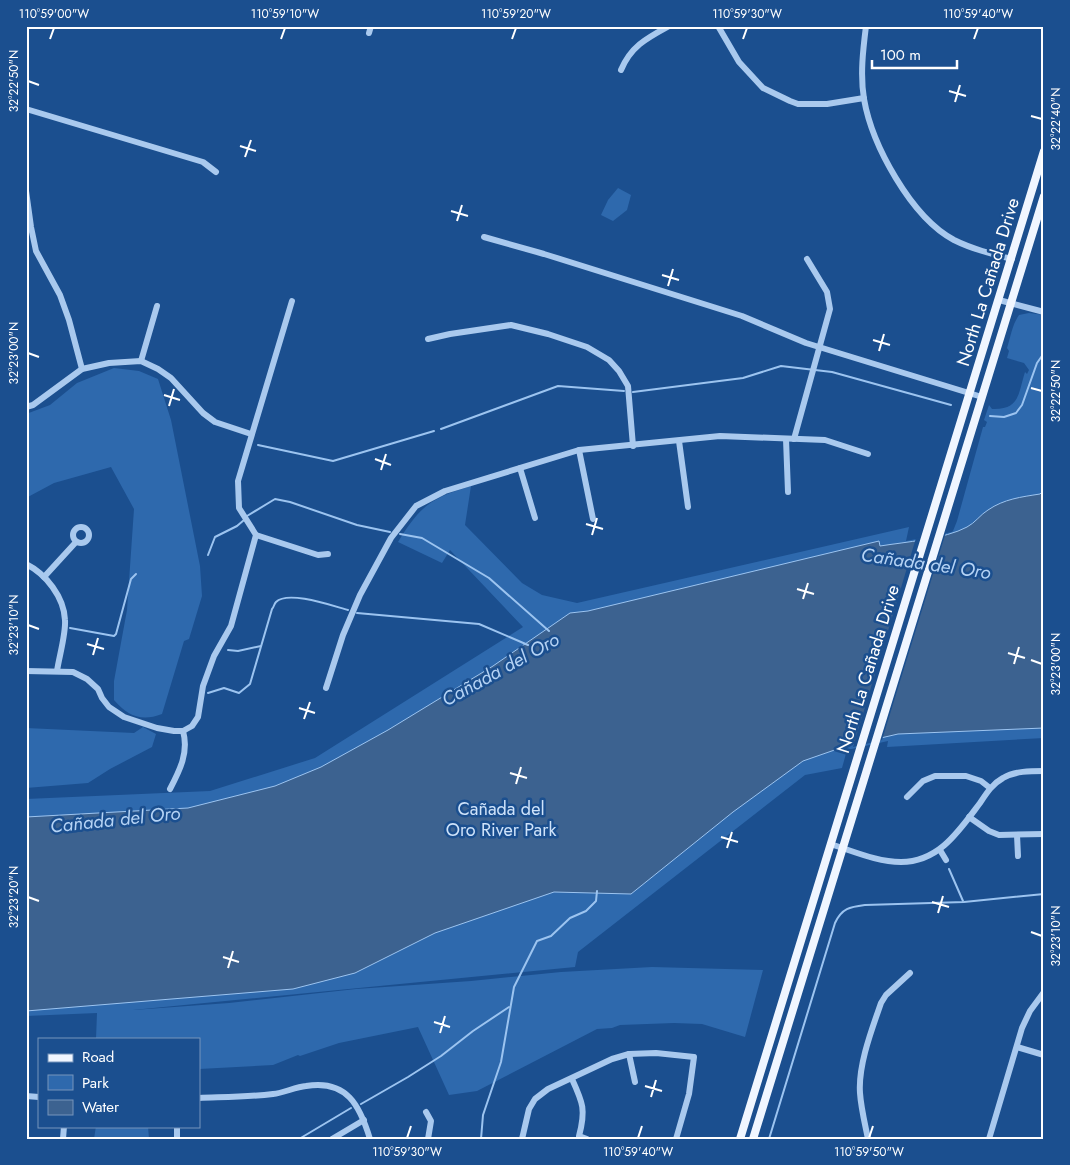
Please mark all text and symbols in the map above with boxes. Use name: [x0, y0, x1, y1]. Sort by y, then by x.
text: 110°59'00"W: [19, 5, 89, 23]
text: 110°59'10"W: [251, 5, 319, 23]
text: 110°59'20"W: [481, 5, 551, 23]
text: 110°59'30"W: [712, 5, 782, 23]
text: 110°59'40"W: [943, 5, 1013, 23]
scale bar: [872, 38, 958, 70]
text: 100 m: [880, 44, 921, 66]
text: 32°22'50"N: [5, 50, 23, 112]
text: 32°22'40"N: [1047, 88, 1065, 150]
street label: North La Cañada Drive: [950, 195, 1026, 369]
text: 32°23'00"N: [5, 322, 23, 384]
text: 32°22'50"N: [1047, 360, 1065, 422]
water label: Cañada del Oro: [859, 541, 993, 586]
street label: North La Cañada Drive: [830, 582, 906, 756]
text: 32°23'10"N: [5, 595, 23, 656]
water label: Cañada del Oro: [437, 626, 564, 713]
text: 32°23'00"N: [1047, 633, 1065, 695]
park label: Cañada del Oro River Park: [446, 796, 556, 843]
water label: Cañada del Oro: [49, 799, 181, 840]
text: 32°23'20"N: [5, 866, 23, 928]
text: 32°23'10"N: [1047, 906, 1065, 967]
legend: [38, 1038, 200, 1128]
text: Road: [82, 1046, 114, 1068]
text: Park: [82, 1072, 109, 1094]
text: Water: [82, 1096, 120, 1118]
text: 110°59'30"W: [372, 1143, 442, 1161]
text: 110°59'40"W: [603, 1143, 673, 1161]
text: 110°59'50"W: [834, 1143, 904, 1161]

